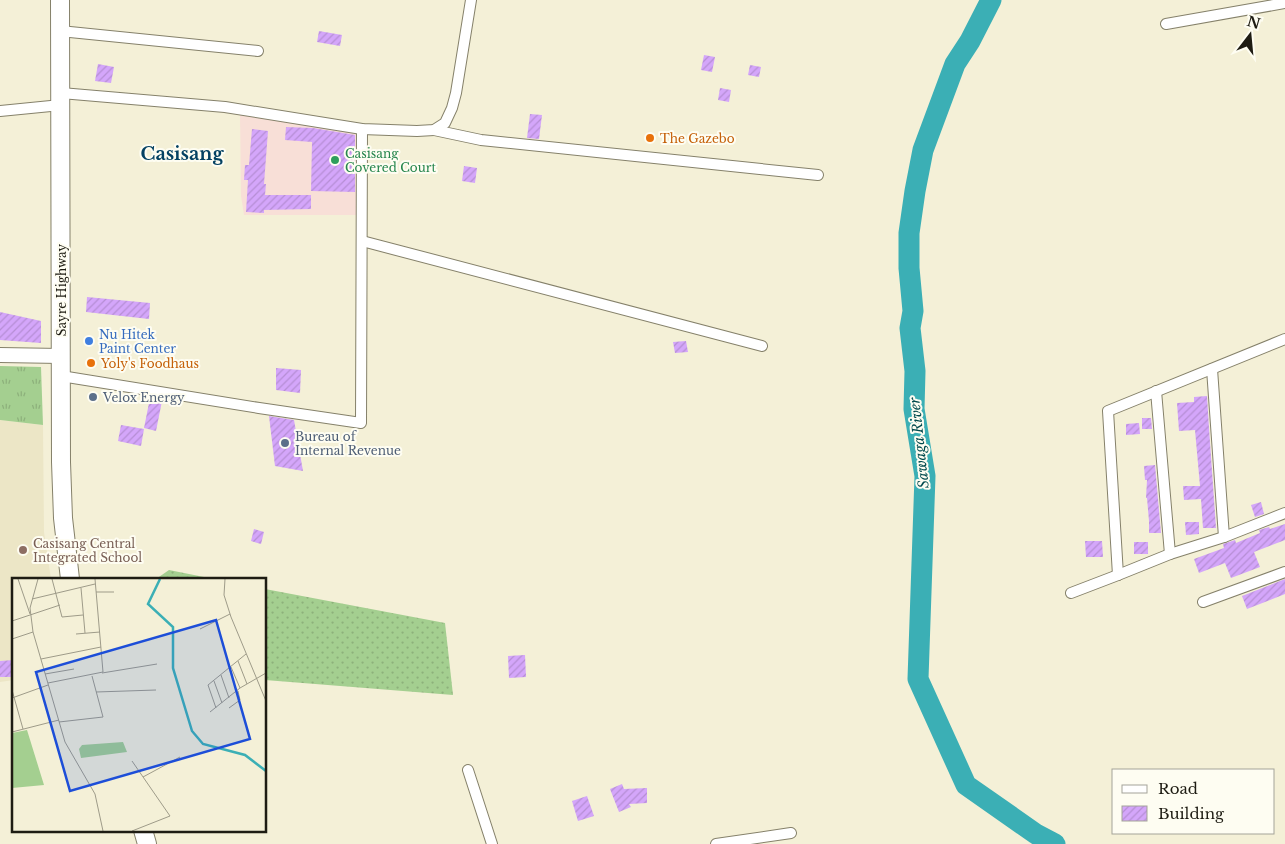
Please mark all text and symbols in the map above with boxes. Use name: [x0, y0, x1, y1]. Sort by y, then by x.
north arrow: [1225, 10, 1275, 60]
text: N: [1245, 12, 1262, 33]
place label: The Gazebo: [660, 131, 735, 146]
marker: The Gazebo: [644, 132, 656, 144]
district label: Casisang: [141, 143, 224, 165]
place label: Casisang Covered Court: [345, 146, 436, 175]
marker: Casisang Covered Court: [329, 154, 341, 166]
street label: Sayre Highway: [54, 244, 69, 336]
place label: Nu Hitek Paint Center: [99, 327, 176, 356]
marker: Nu Hitek Paint Center: [83, 335, 95, 347]
place label: Yoly's Foodhaus: [100, 356, 199, 371]
marker: Yoly's Foodhaus: [85, 357, 97, 369]
place label: Velox Energy: [102, 390, 185, 405]
marker: Velox Energy: [87, 391, 99, 403]
water label: Sawaga River: [905, 396, 933, 489]
place label: Bureau of Internal Revenue: [295, 429, 401, 458]
marker: Bureau of Internal Revenue: [279, 437, 291, 449]
place label: Casisang Central Integrated School: [33, 536, 142, 565]
marker: Casisang Central Integrated School: [17, 544, 29, 556]
inset map: [12, 578, 266, 832]
legend: [1112, 769, 1275, 834]
text: Road: [1158, 779, 1198, 798]
text: Building: [1158, 804, 1225, 823]

